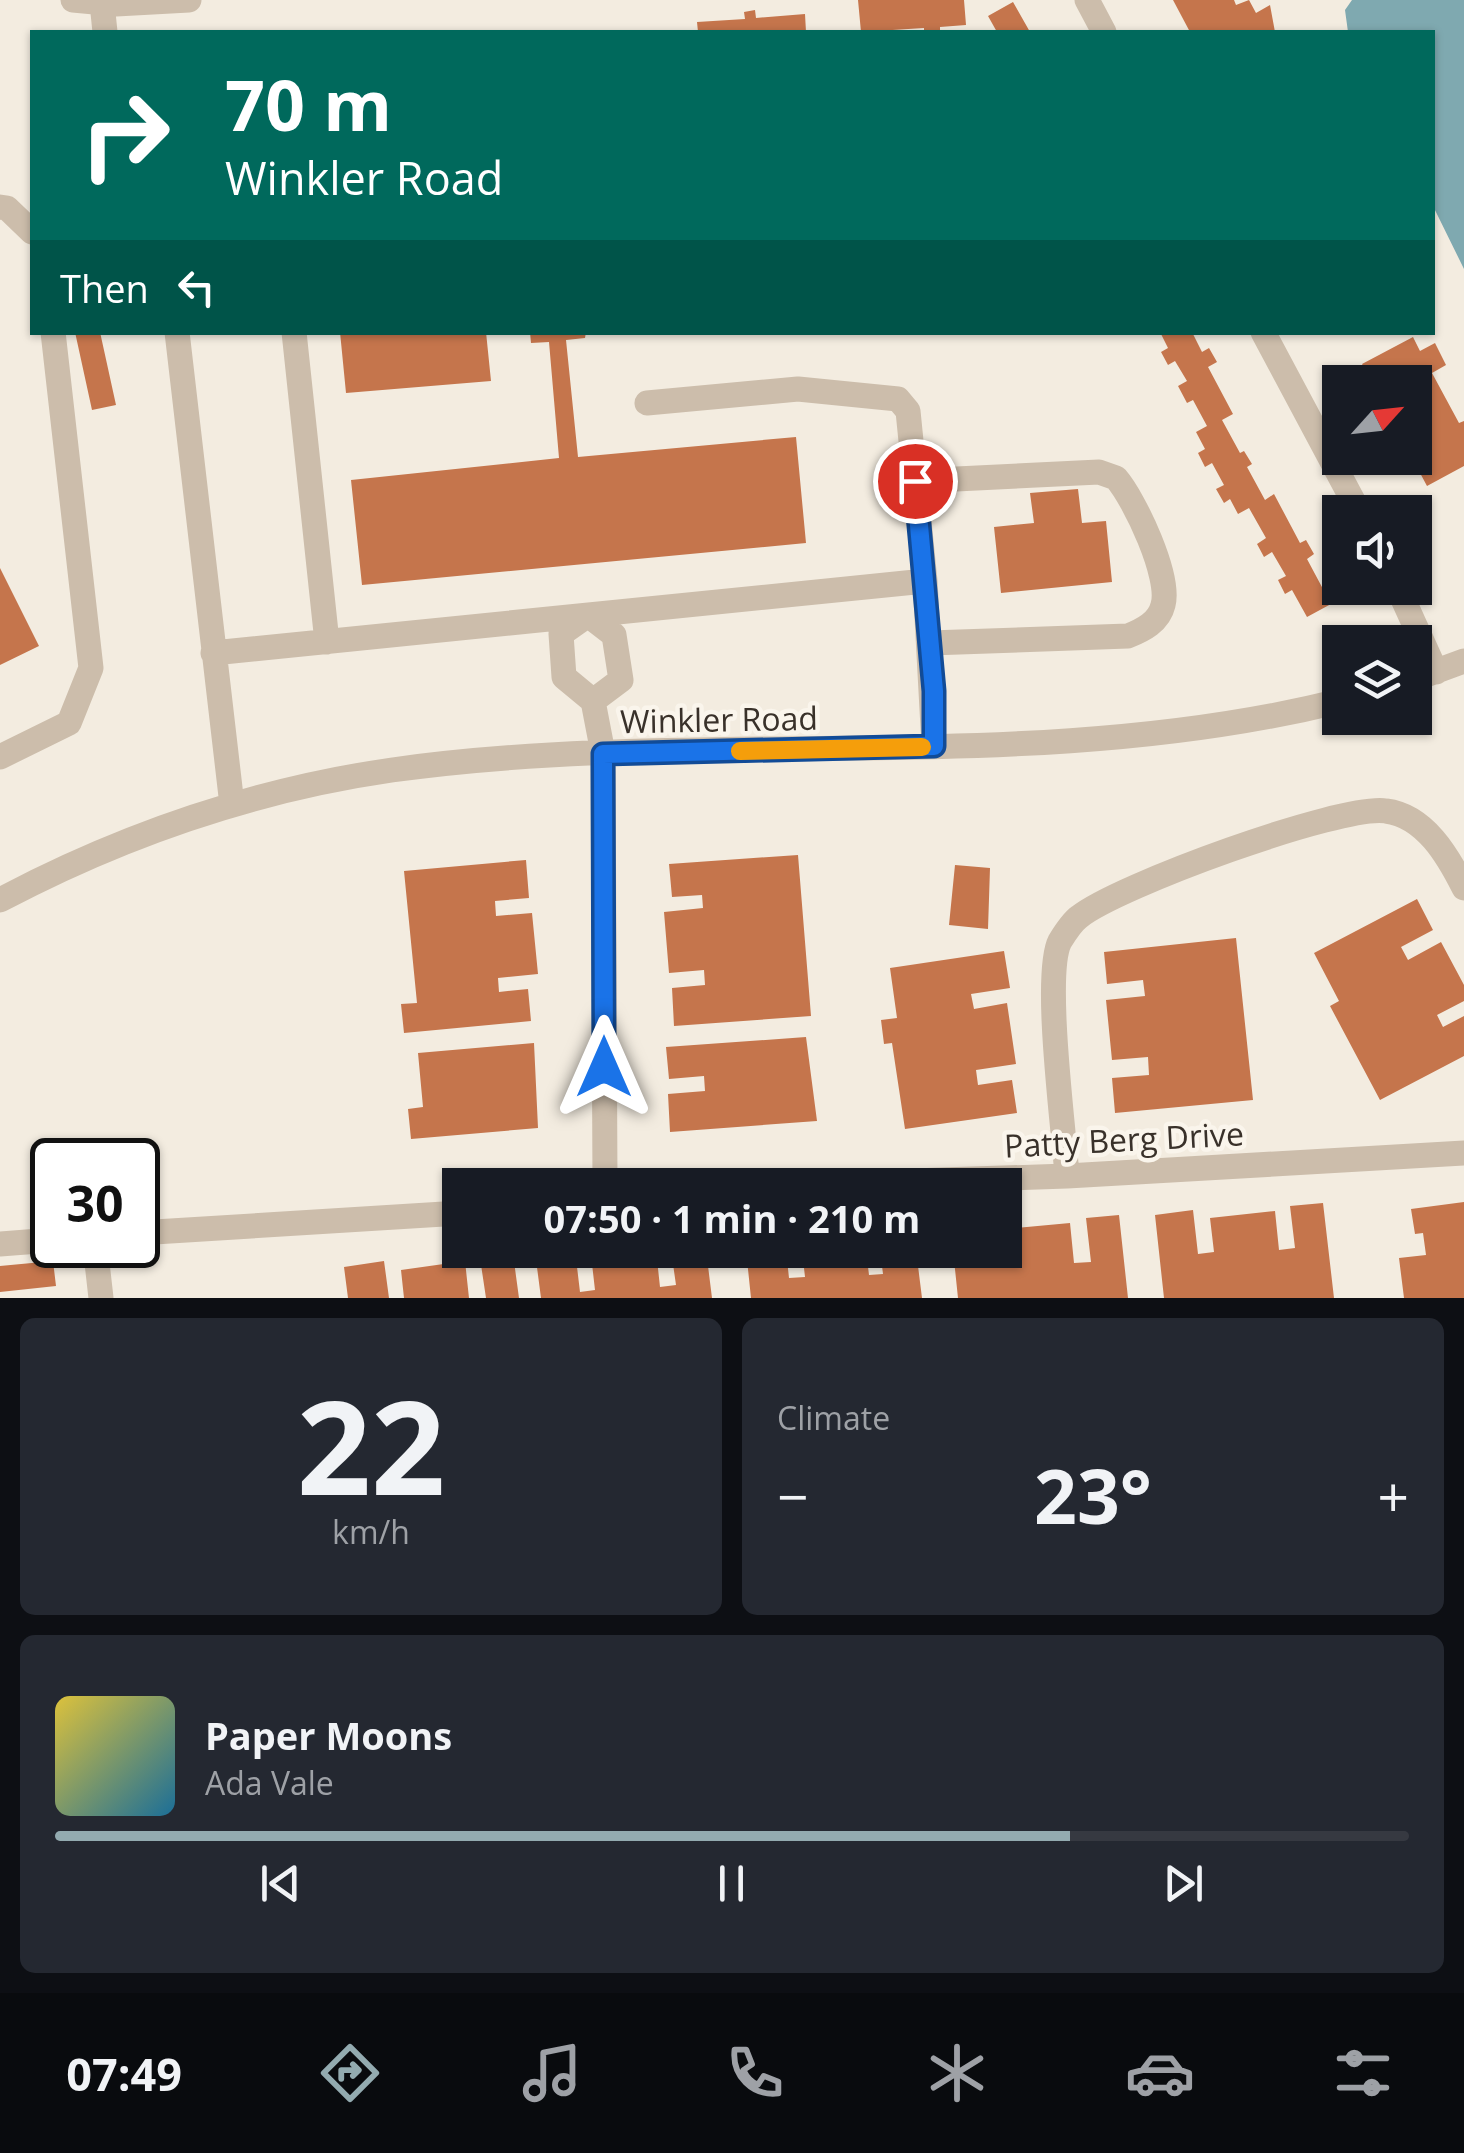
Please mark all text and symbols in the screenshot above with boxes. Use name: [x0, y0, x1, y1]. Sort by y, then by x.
text: 70 m: [225, 56, 392, 152]
icon: right: [60, 70, 190, 200]
text: Winkler Road: [225, 147, 503, 208]
icon: left: [169, 260, 224, 315]
text: Then: [60, 262, 149, 314]
north arrow: [1322, 365, 1432, 475]
map controls: [1322, 365, 1432, 735]
pin: [873, 439, 958, 524]
icon: arrive: [888, 454, 943, 509]
button: sound: [1322, 495, 1432, 605]
button: layers: [1322, 625, 1432, 735]
street label: Winkler Road: [620, 696, 818, 742]
position arrow: [552, 1015, 656, 1119]
street label: Patty Berg Drive: [1003, 1111, 1245, 1167]
speed limit sign: 30: [30, 1138, 160, 1268]
text: 07:50 · 1 min · 210 m: [544, 1192, 920, 1244]
text: 22: [297, 1356, 445, 1533]
text: Climate: [777, 1396, 890, 1439]
text: 23°: [1034, 1444, 1152, 1546]
text: −: [777, 1458, 808, 1533]
text: +: [1378, 1458, 1409, 1533]
text: km/h: [332, 1510, 410, 1553]
text: Paper Moons: [205, 1709, 452, 1761]
text: Ada Vale: [205, 1761, 334, 1804]
icon: previous: [253, 1856, 308, 1911]
icon: pause: [704, 1856, 759, 1911]
icon: next: [1156, 1856, 1211, 1911]
icon: directions: [315, 2038, 385, 2108]
icon: music: [517, 2038, 587, 2108]
icon: phone: [720, 2038, 790, 2108]
icon: climate: [922, 2038, 992, 2108]
icon: car: [1125, 2038, 1195, 2108]
icon: filters: [1328, 2038, 1398, 2108]
text: 07:49: [66, 2043, 182, 2104]

